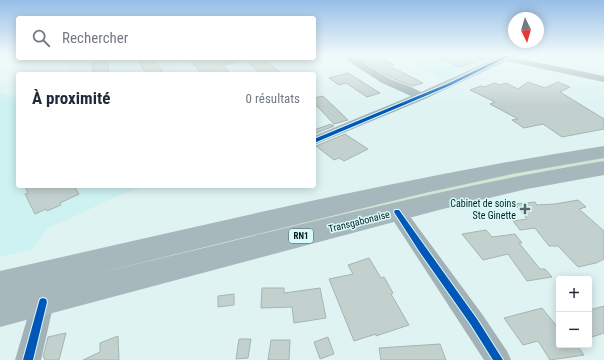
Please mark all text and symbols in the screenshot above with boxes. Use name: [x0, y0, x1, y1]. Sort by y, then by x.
north arrow: [508, 12, 544, 48]
search box: [16, 16, 316, 60]
icon: search: [30, 27, 52, 49]
text: Rechercher: [62, 29, 128, 47]
text: À proximité: [32, 88, 110, 108]
text: 0 résultats: [246, 91, 300, 106]
place label: Cabinet de soins Ste Ginette: [450, 198, 516, 221]
marker: Cabinet de soins Ste Ginette: [519, 203, 531, 215]
street label: Transgabonaise: [327, 208, 391, 234]
road number: RN1: [289, 229, 313, 243]
map controls: [556, 276, 592, 348]
button: +: [556, 276, 592, 312]
button: −: [556, 312, 592, 348]

